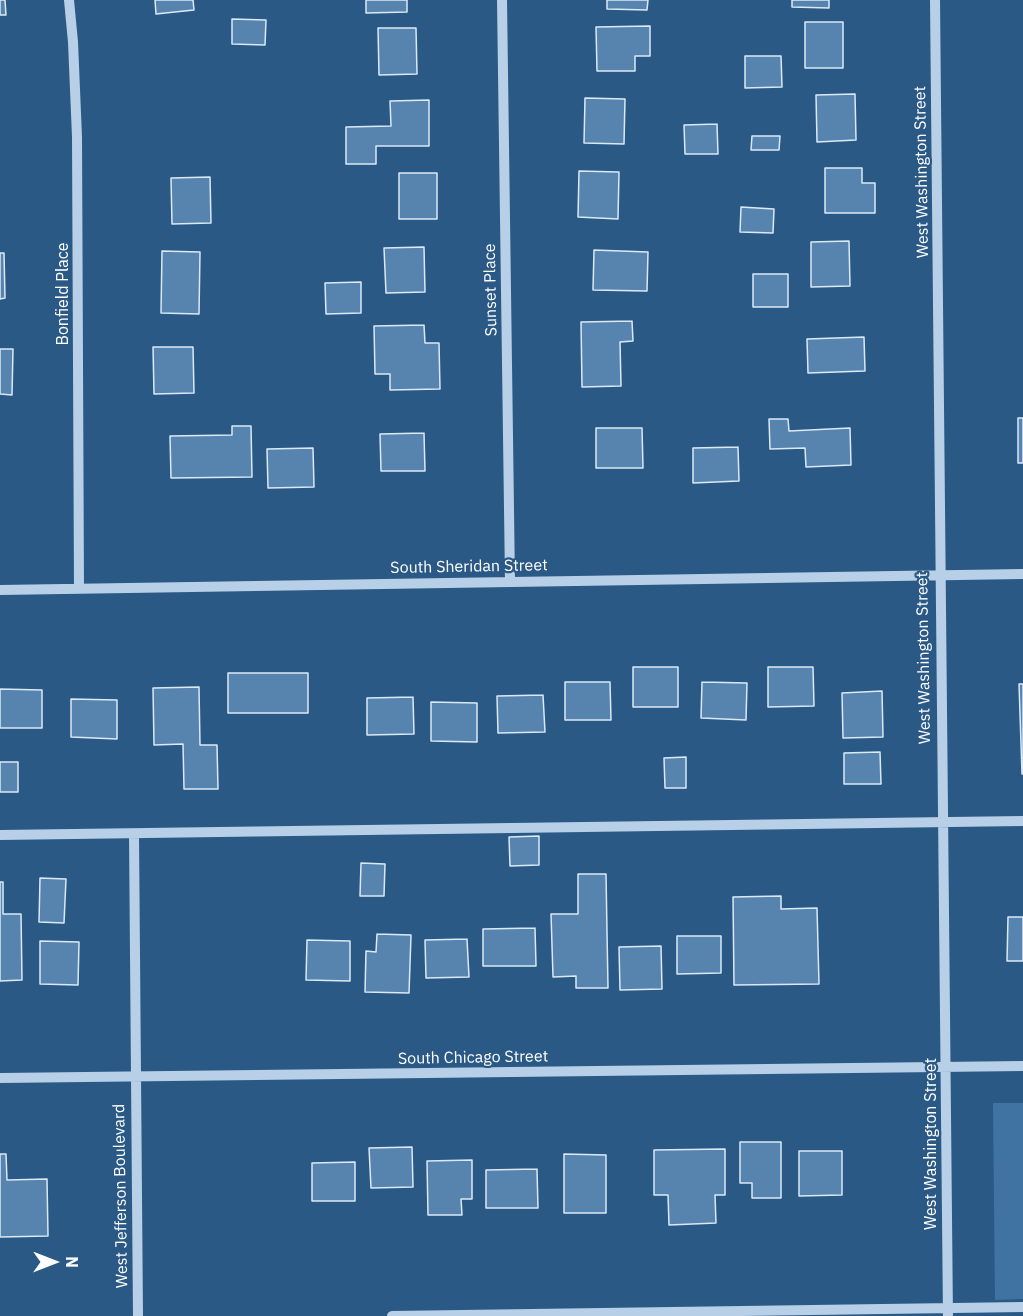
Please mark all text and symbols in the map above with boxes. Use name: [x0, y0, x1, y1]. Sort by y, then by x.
street label: West Washington Street: [911, 86, 933, 258]
street label: Bonfield Place: [53, 242, 73, 346]
street label: Sunset Place: [481, 243, 501, 337]
street label: South Sheridan Street: [390, 556, 548, 578]
street label: West Washington Street: [913, 572, 935, 744]
street label: South Chicago Street: [398, 1047, 548, 1069]
street label: West Washington Street: [921, 1058, 941, 1230]
street label: West Jefferson Boulevard: [110, 1104, 132, 1288]
north arrow: [24, 1232, 84, 1292]
text: N: [62, 1256, 82, 1268]

